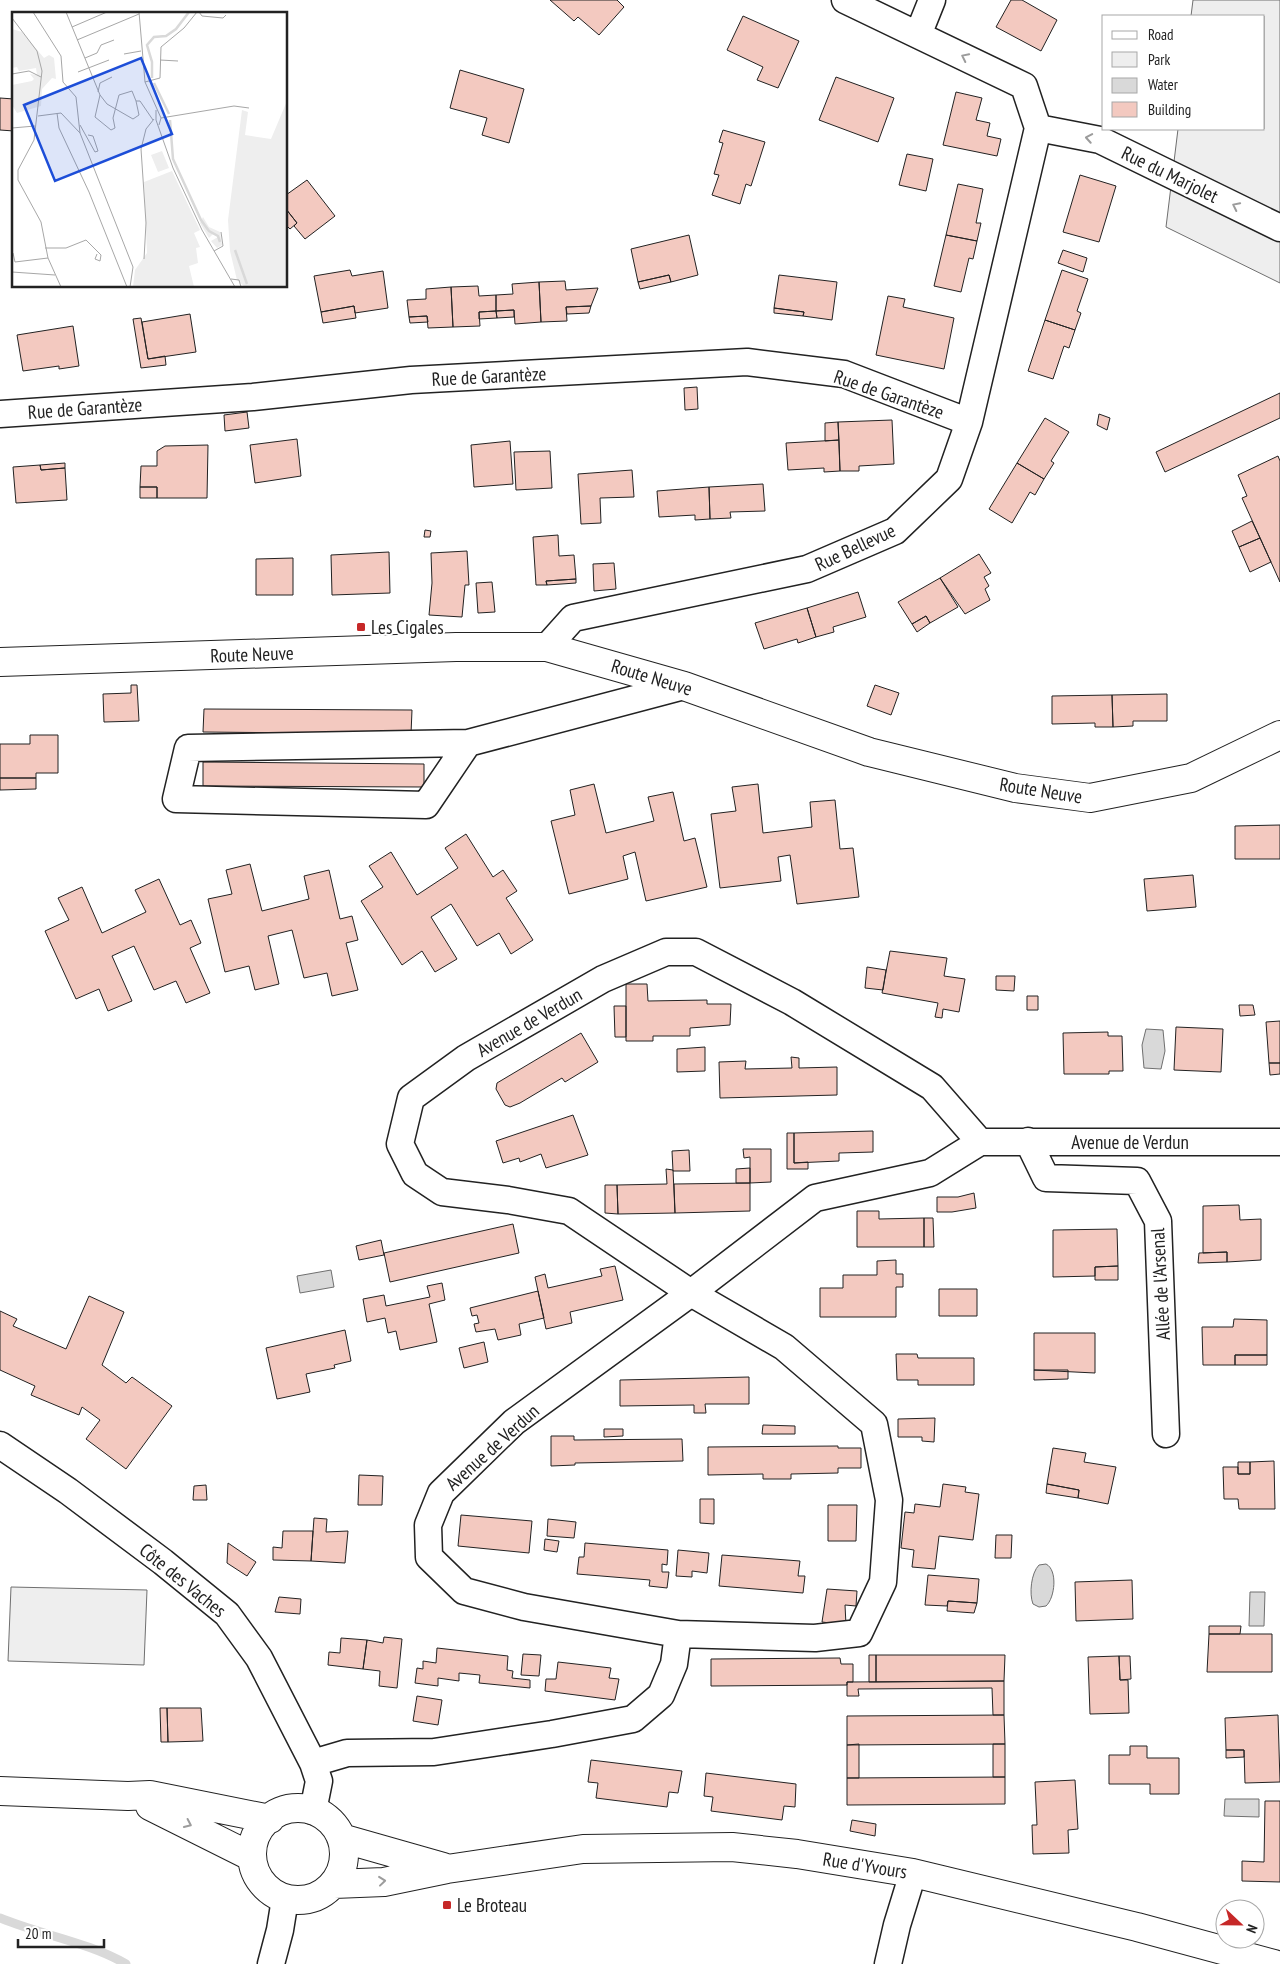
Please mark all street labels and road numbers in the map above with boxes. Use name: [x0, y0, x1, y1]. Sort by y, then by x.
street label: Rue du Marjolet: [1118, 140, 1223, 208]
street label: Rue de Garantèze: [431, 361, 547, 391]
street label: Rue de Garantèze: [831, 364, 947, 424]
street label: Rue de Garantèze: [27, 392, 143, 424]
street label: Rue Bellevue: [811, 518, 899, 576]
street label: Route Neuve: [210, 641, 294, 667]
street label: Route Neuve: [609, 653, 695, 701]
street label: Route Neuve: [998, 772, 1084, 808]
street label: Avenue de Verdun: [472, 982, 586, 1062]
street label: Avenue de Verdun: [1071, 1130, 1189, 1154]
street label: Allée de l'Arsenal: [1145, 1227, 1175, 1341]
street label: Avenue de Verdun: [440, 1399, 544, 1495]
street label: Côte des Vaches: [135, 1538, 231, 1622]
street label: Rue d'Yvours: [821, 1847, 909, 1883]

